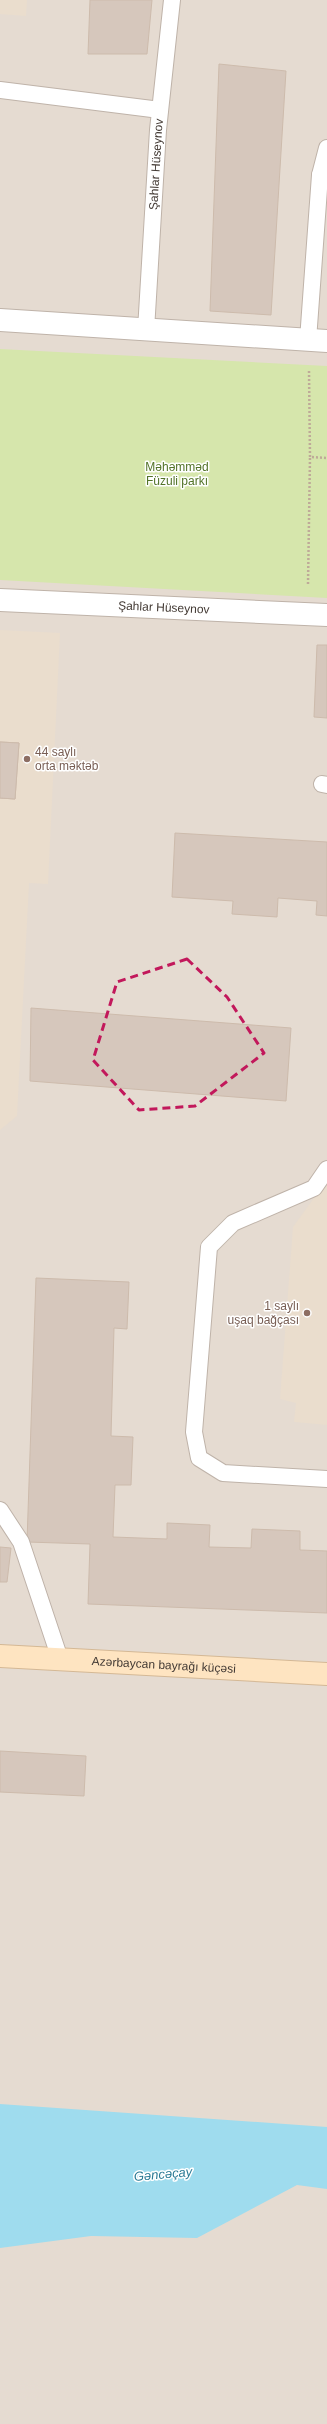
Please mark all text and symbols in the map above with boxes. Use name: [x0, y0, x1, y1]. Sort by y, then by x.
street label: Şahlar Hüseynov: [146, 118, 166, 210]
park label: Məhəmməd Füzuli parkı: [145, 460, 209, 488]
street label: Şahlar Hüseynov: [118, 598, 210, 617]
place label: 44 saylı orta məktəb: [35, 745, 99, 773]
marker: 44 saylı orta məktəb: [22, 754, 32, 764]
place label: 1 saylı uşaq bağçası: [228, 1299, 299, 1327]
marker: 1 saylı uşaq bağçası: [302, 1308, 312, 1318]
street label: Azərbaycan bayrağı küçəsi: [91, 1654, 236, 1676]
water label: Gəncəçay: [133, 2164, 194, 2184]

